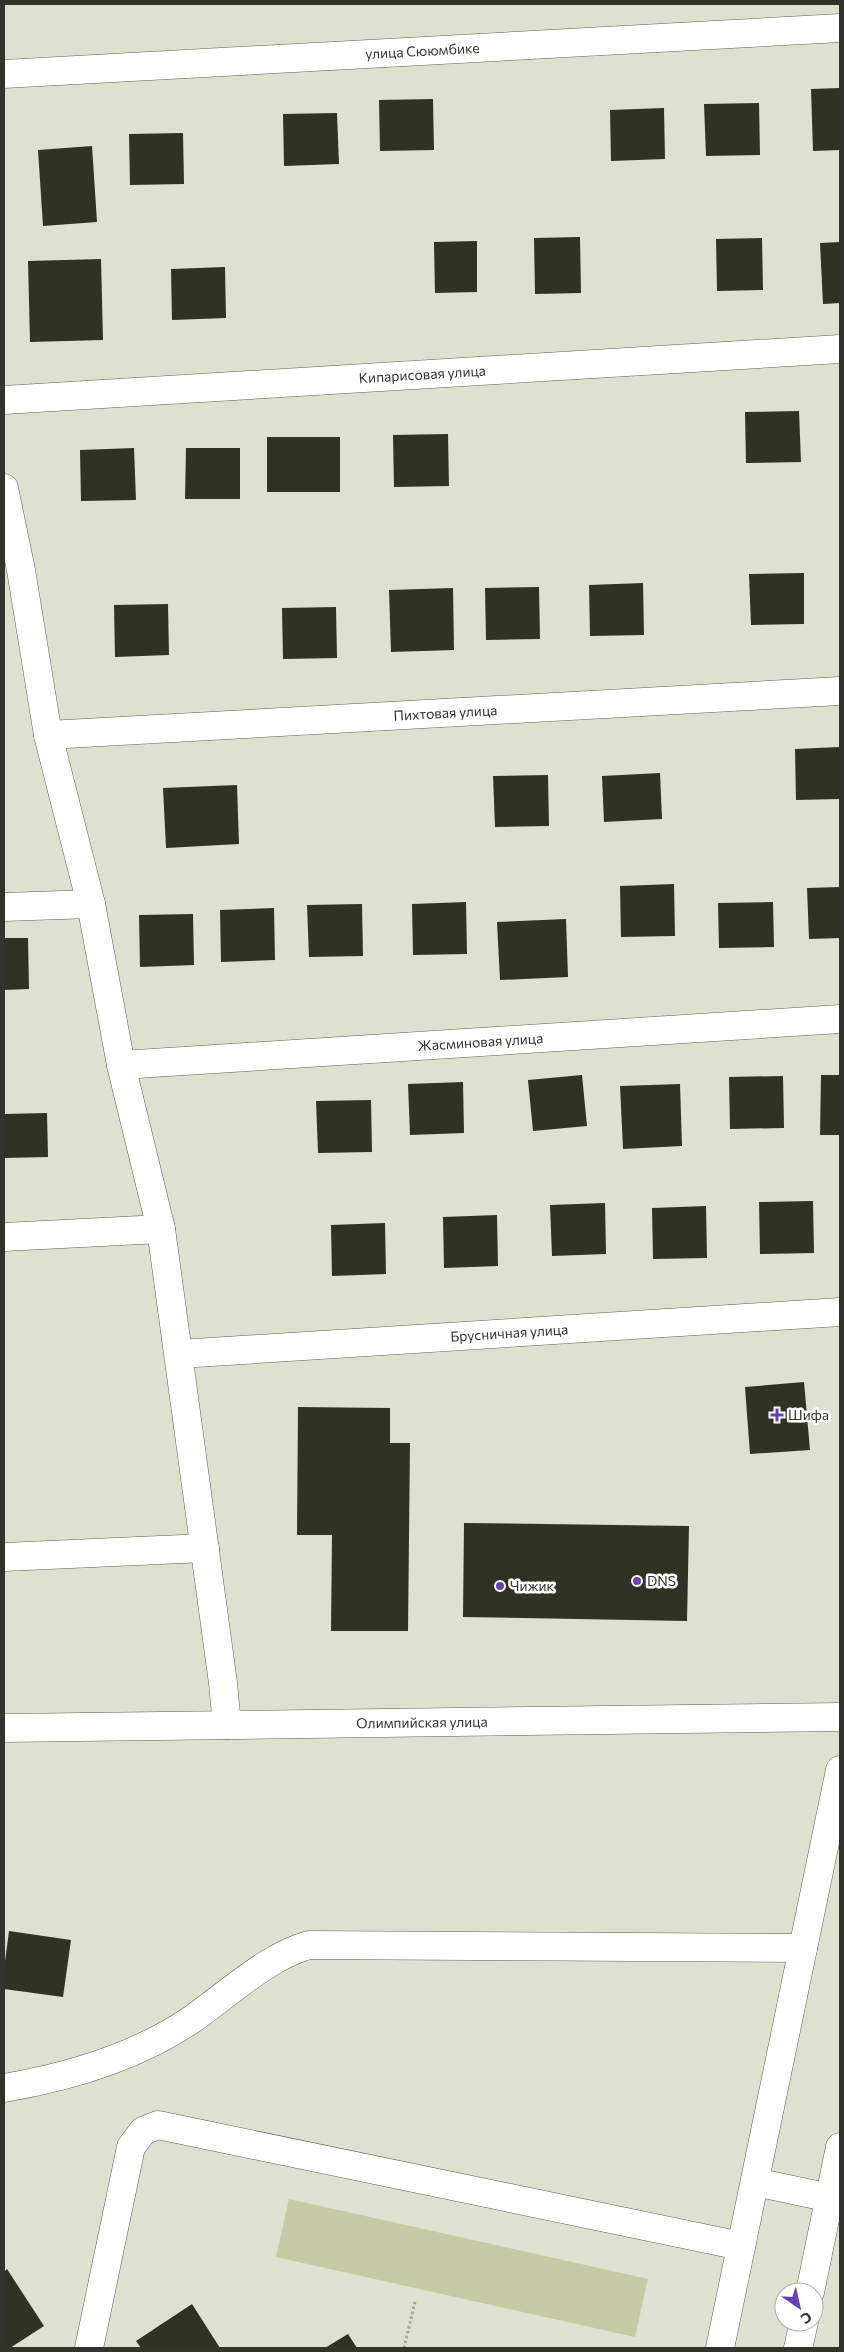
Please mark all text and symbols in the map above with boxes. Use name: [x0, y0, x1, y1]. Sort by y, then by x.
street label: улица Сююмбике: [365, 39, 480, 62]
street label: Кипарисовая улица: [358, 362, 486, 386]
street label: Пихтовая улица: [393, 701, 498, 724]
street label: Жасминовая улица: [417, 1029, 544, 1054]
street label: Брусничная улица: [450, 1320, 569, 1345]
place label: Шифа: [788, 1406, 829, 1423]
marker: Шифа: [770, 1408, 784, 1422]
place label: DNS: [647, 1572, 676, 1589]
marker: DNS: [631, 1575, 643, 1587]
place label: Чижик: [510, 1577, 555, 1594]
marker: Чижик: [494, 1580, 506, 1592]
street label: Олимпийская улица: [356, 1713, 488, 1731]
north arrow: [774, 2282, 824, 2332]
text: С: [798, 2308, 815, 2328]

